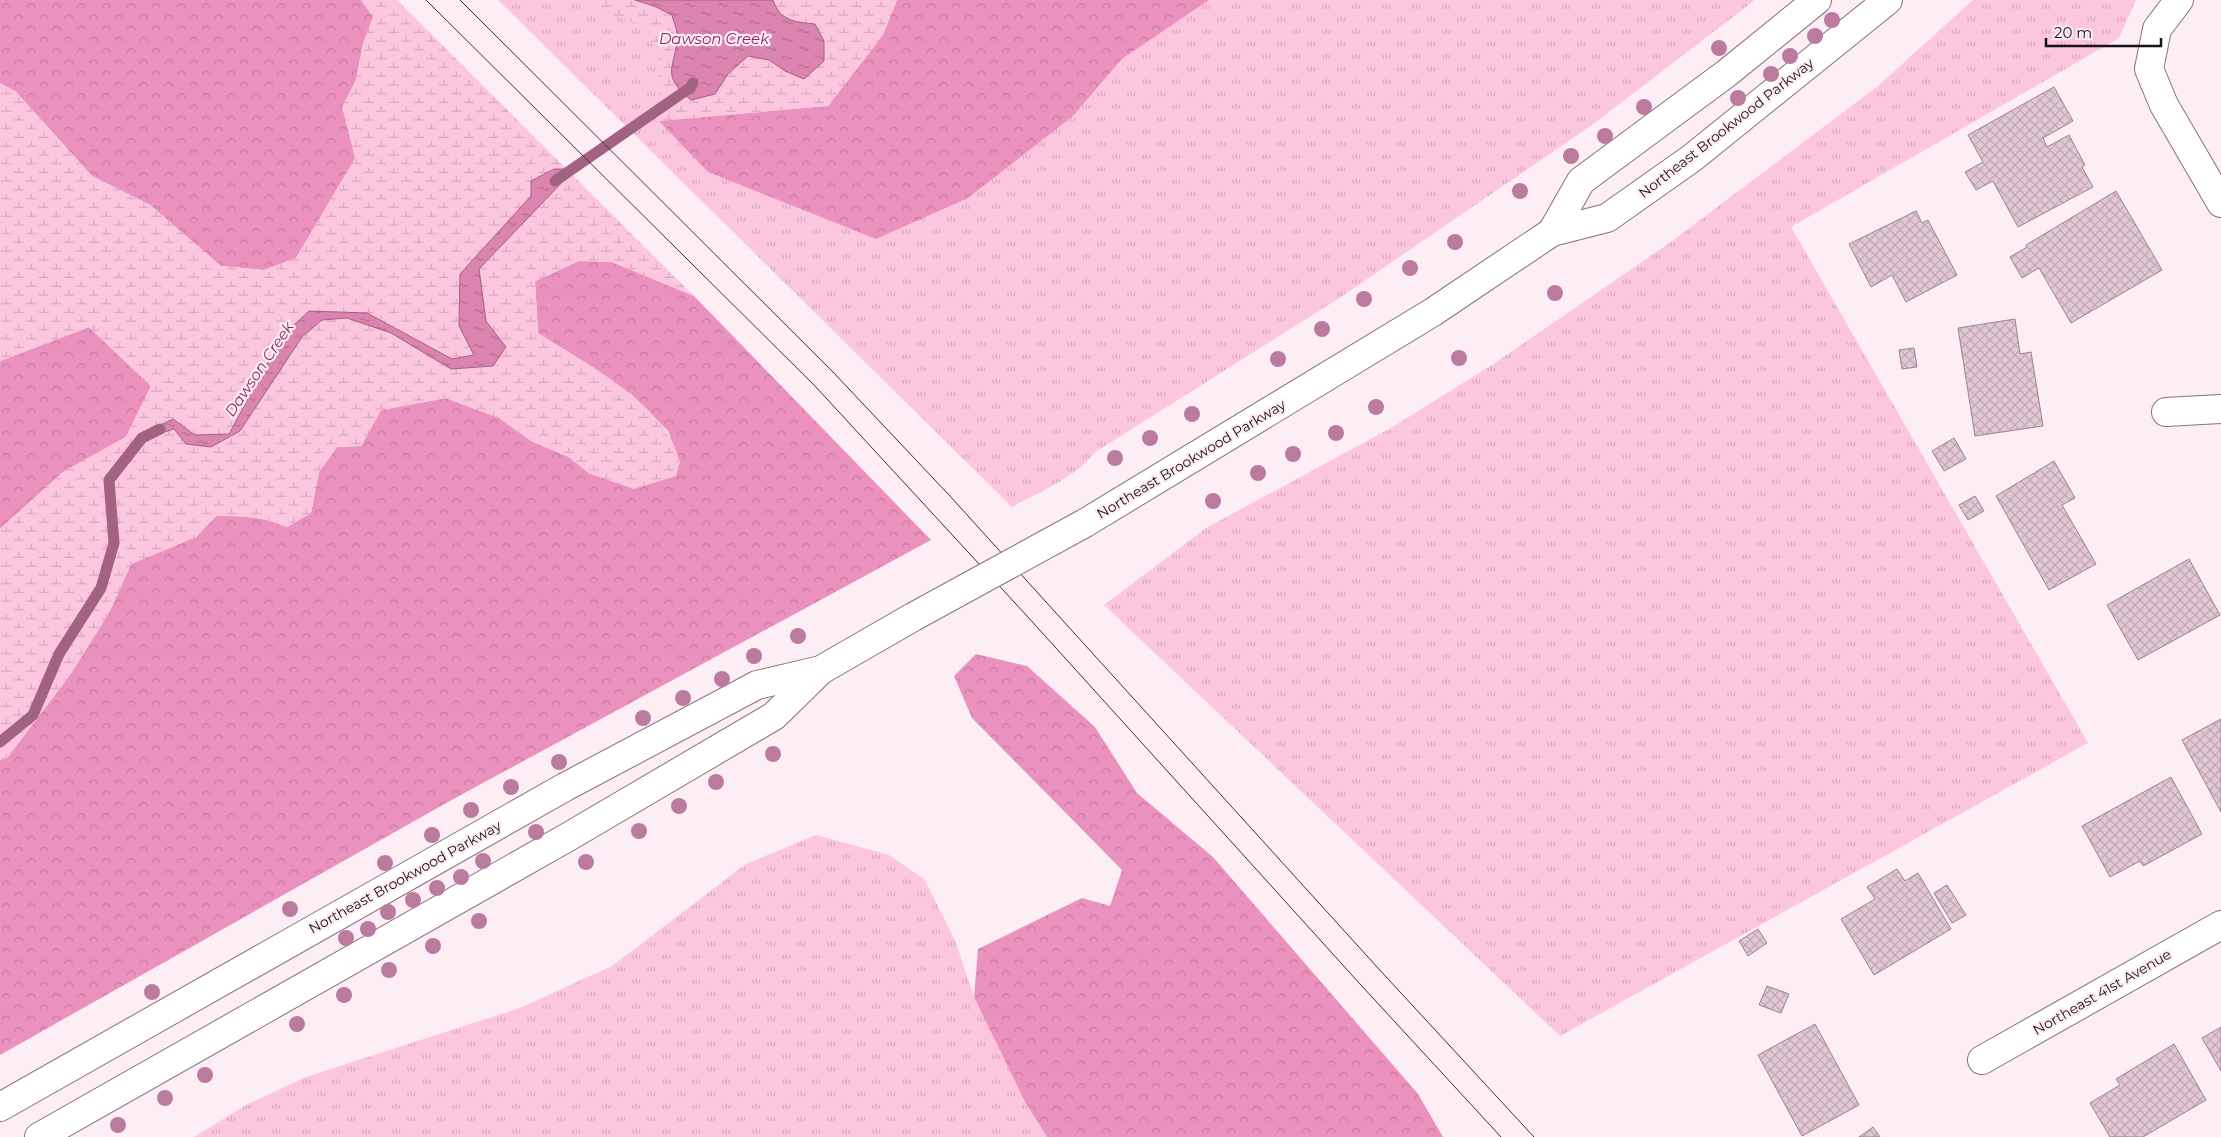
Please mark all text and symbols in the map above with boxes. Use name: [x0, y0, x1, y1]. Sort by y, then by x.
scale bar: [2046, 15, 2161, 47]
text: 20 m: [2054, 23, 2092, 42]
water label: Dawson Creek: [659, 29, 770, 48]
street label: Northeast Brookwood Parkway: [1635, 54, 1818, 202]
water label: Dawson Creek: [220, 317, 298, 420]
street label: Northeast Brookwood Parkway: [1093, 395, 1289, 523]
street label: Northeast Brookwood Parkway: [306, 816, 505, 938]
street label: Northeast 41st Avenue: [2030, 945, 2174, 1039]

